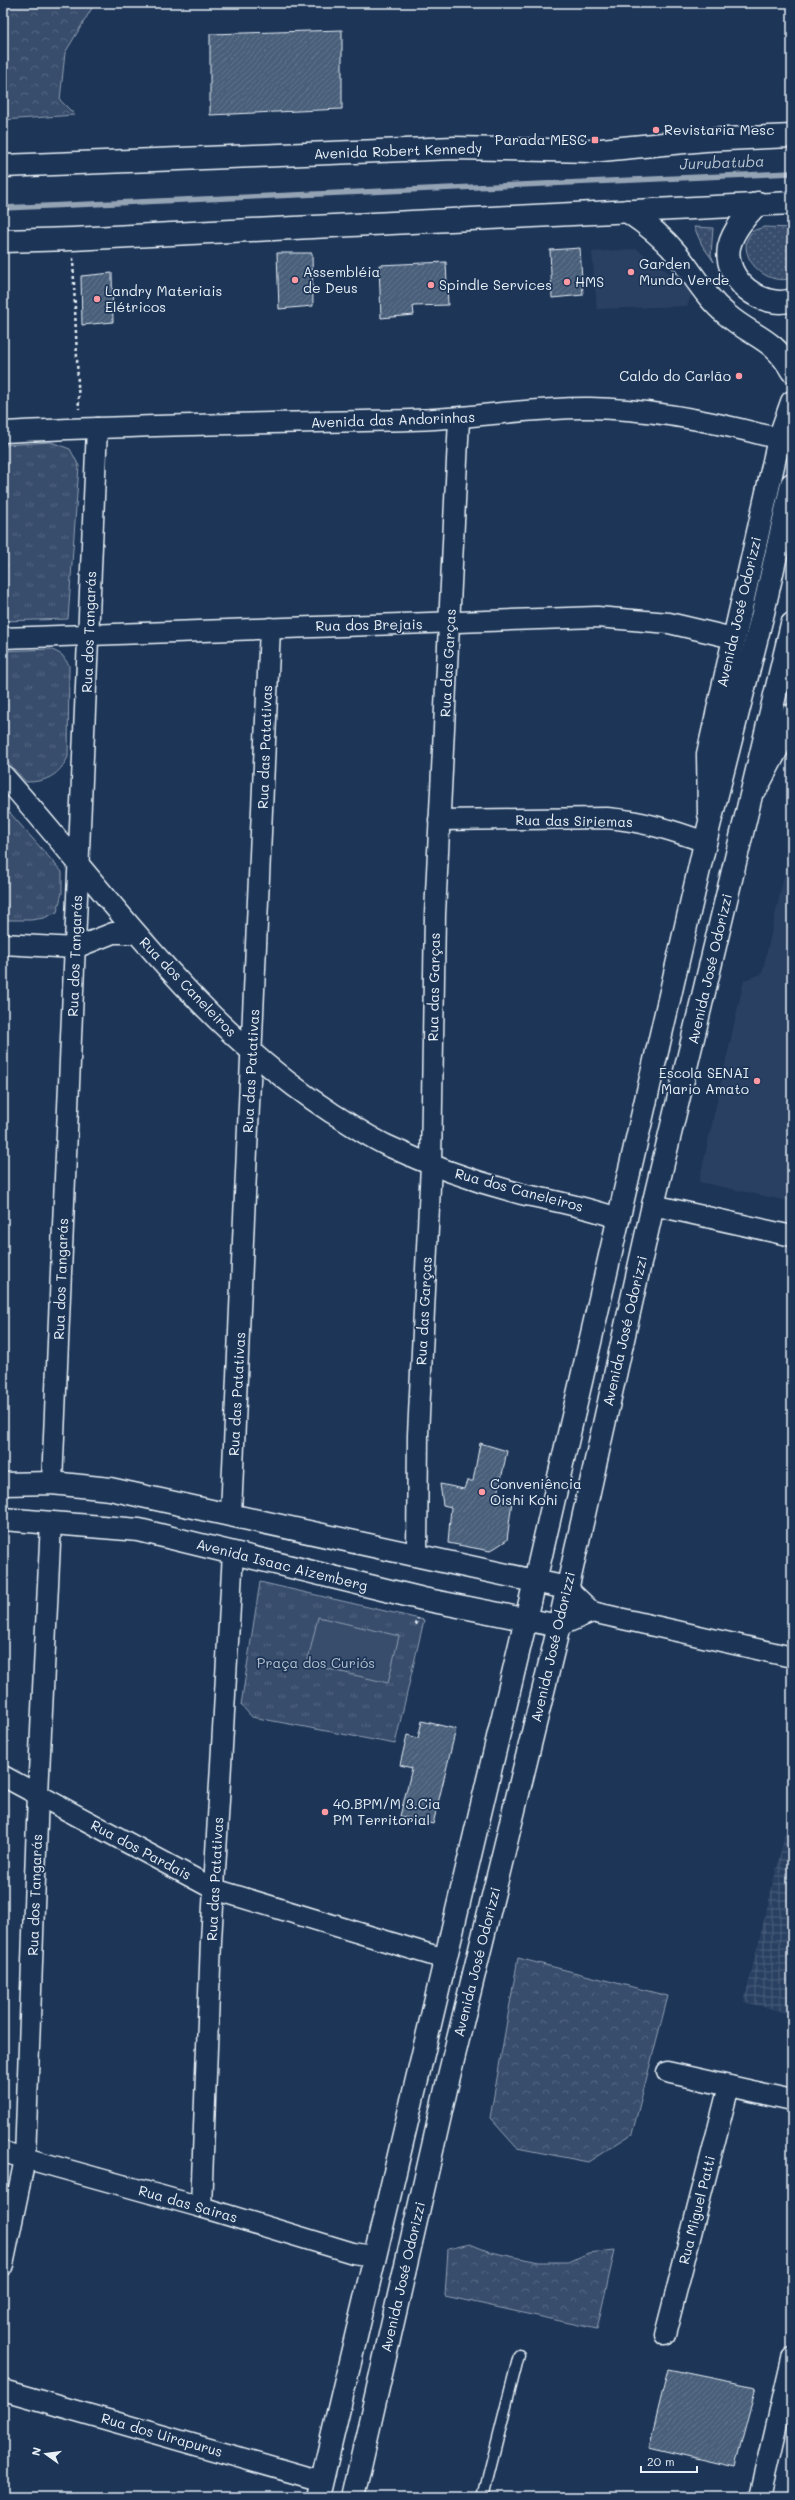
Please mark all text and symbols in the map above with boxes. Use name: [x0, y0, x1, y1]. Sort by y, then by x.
place label: Revistaria Mesc: [664, 120, 774, 139]
marker: Revistaria Mesc: [651, 125, 661, 135]
place label: Parada MESC: [495, 130, 587, 149]
marker: Parada MESC: [590, 135, 600, 145]
street label: Avenida Robert Kennedy: [313, 138, 483, 163]
water label: Jurubatuba: [679, 151, 765, 173]
place label: Garden Mundo Verde: [639, 254, 729, 289]
place label: Assembléia de Deus: [303, 262, 380, 297]
marker: Garden Mundo Verde: [626, 267, 636, 277]
place label: HMS: [575, 272, 604, 291]
marker: Assembléia de Deus: [290, 275, 300, 285]
place label: Spindle Services: [439, 275, 552, 294]
marker: HMS: [562, 277, 572, 287]
marker: Spindle Services: [426, 280, 436, 290]
place label: Landry Materiais Elétricos: [105, 281, 222, 316]
marker: Landry Materiais Elétricos: [92, 294, 102, 304]
place label: Caldo do Carlão: [619, 366, 731, 385]
marker: Caldo do Carlão: [734, 371, 744, 381]
street label: Avenida das Andorinhas: [310, 407, 476, 432]
street label: Avenida José Odorizzi: [712, 535, 765, 689]
street label: Rua dos Tangarás: [77, 571, 100, 693]
street label: Rua das Garças: [435, 608, 460, 718]
street label: Rua dos Brejais: [315, 614, 423, 635]
street label: Rua das Patativas: [253, 685, 276, 809]
street label: Rua das Siriemas: [515, 810, 633, 831]
street label: Avenida José Odorizzi: [683, 892, 736, 1046]
street label: Rua dos Tangarás: [63, 895, 86, 1017]
street label: Rua dos Caneleiros: [136, 933, 241, 1041]
street label: Rua das Garças: [423, 933, 444, 1041]
street label: Rua das Patativas: [238, 1008, 263, 1134]
place label: Escola SENAI Mario Amato: [659, 1063, 749, 1098]
marker: Escola SENAI Mario Amato: [752, 1076, 762, 1086]
street label: Rua dos Caneleiros: [453, 1163, 585, 1216]
street label: Rua dos Tangarás: [49, 1218, 72, 1340]
street label: Avenida José Odorizzi: [598, 1254, 651, 1408]
street label: Rua das Garças: [411, 1256, 436, 1366]
street label: Rua das Patativas: [224, 1331, 249, 1457]
place label: Conveniência Oishi Kohi: [490, 1474, 582, 1509]
marker: Conveniência Oishi Kohi: [477, 1487, 487, 1497]
street label: Avenida Isaac Aizemberg: [194, 1534, 370, 1595]
street label: Avenida José Odorizzi: [526, 1570, 579, 1724]
park label: Praça dos Curiós: [257, 1653, 375, 1672]
place label: 40.BPM/M 3.Cia PM Territorial: [333, 1794, 441, 1829]
marker: 40.BPM/M 3.Cia PM Territorial: [320, 1807, 330, 1817]
street label: Rua dos Pardais: [88, 1815, 195, 1884]
street label: Rua das Patativas: [202, 1816, 227, 1942]
street label: Rua dos Tangarás: [23, 1834, 46, 1956]
street label: Avenida José Odorizzi: [449, 1885, 504, 2039]
street label: Rua Miguel Patti: [674, 2153, 719, 2266]
street label: Rua das Sairas: [136, 2180, 240, 2227]
street label: Avenida José Odorizzi: [376, 2200, 429, 2354]
street label: Rua dos Uirapurus: [99, 2408, 225, 2461]
north arrow: [26, 2434, 66, 2474]
text: N: [28, 2446, 44, 2457]
scale bar: [641, 2448, 697, 2474]
text: 20 m: [647, 2453, 675, 2469]

